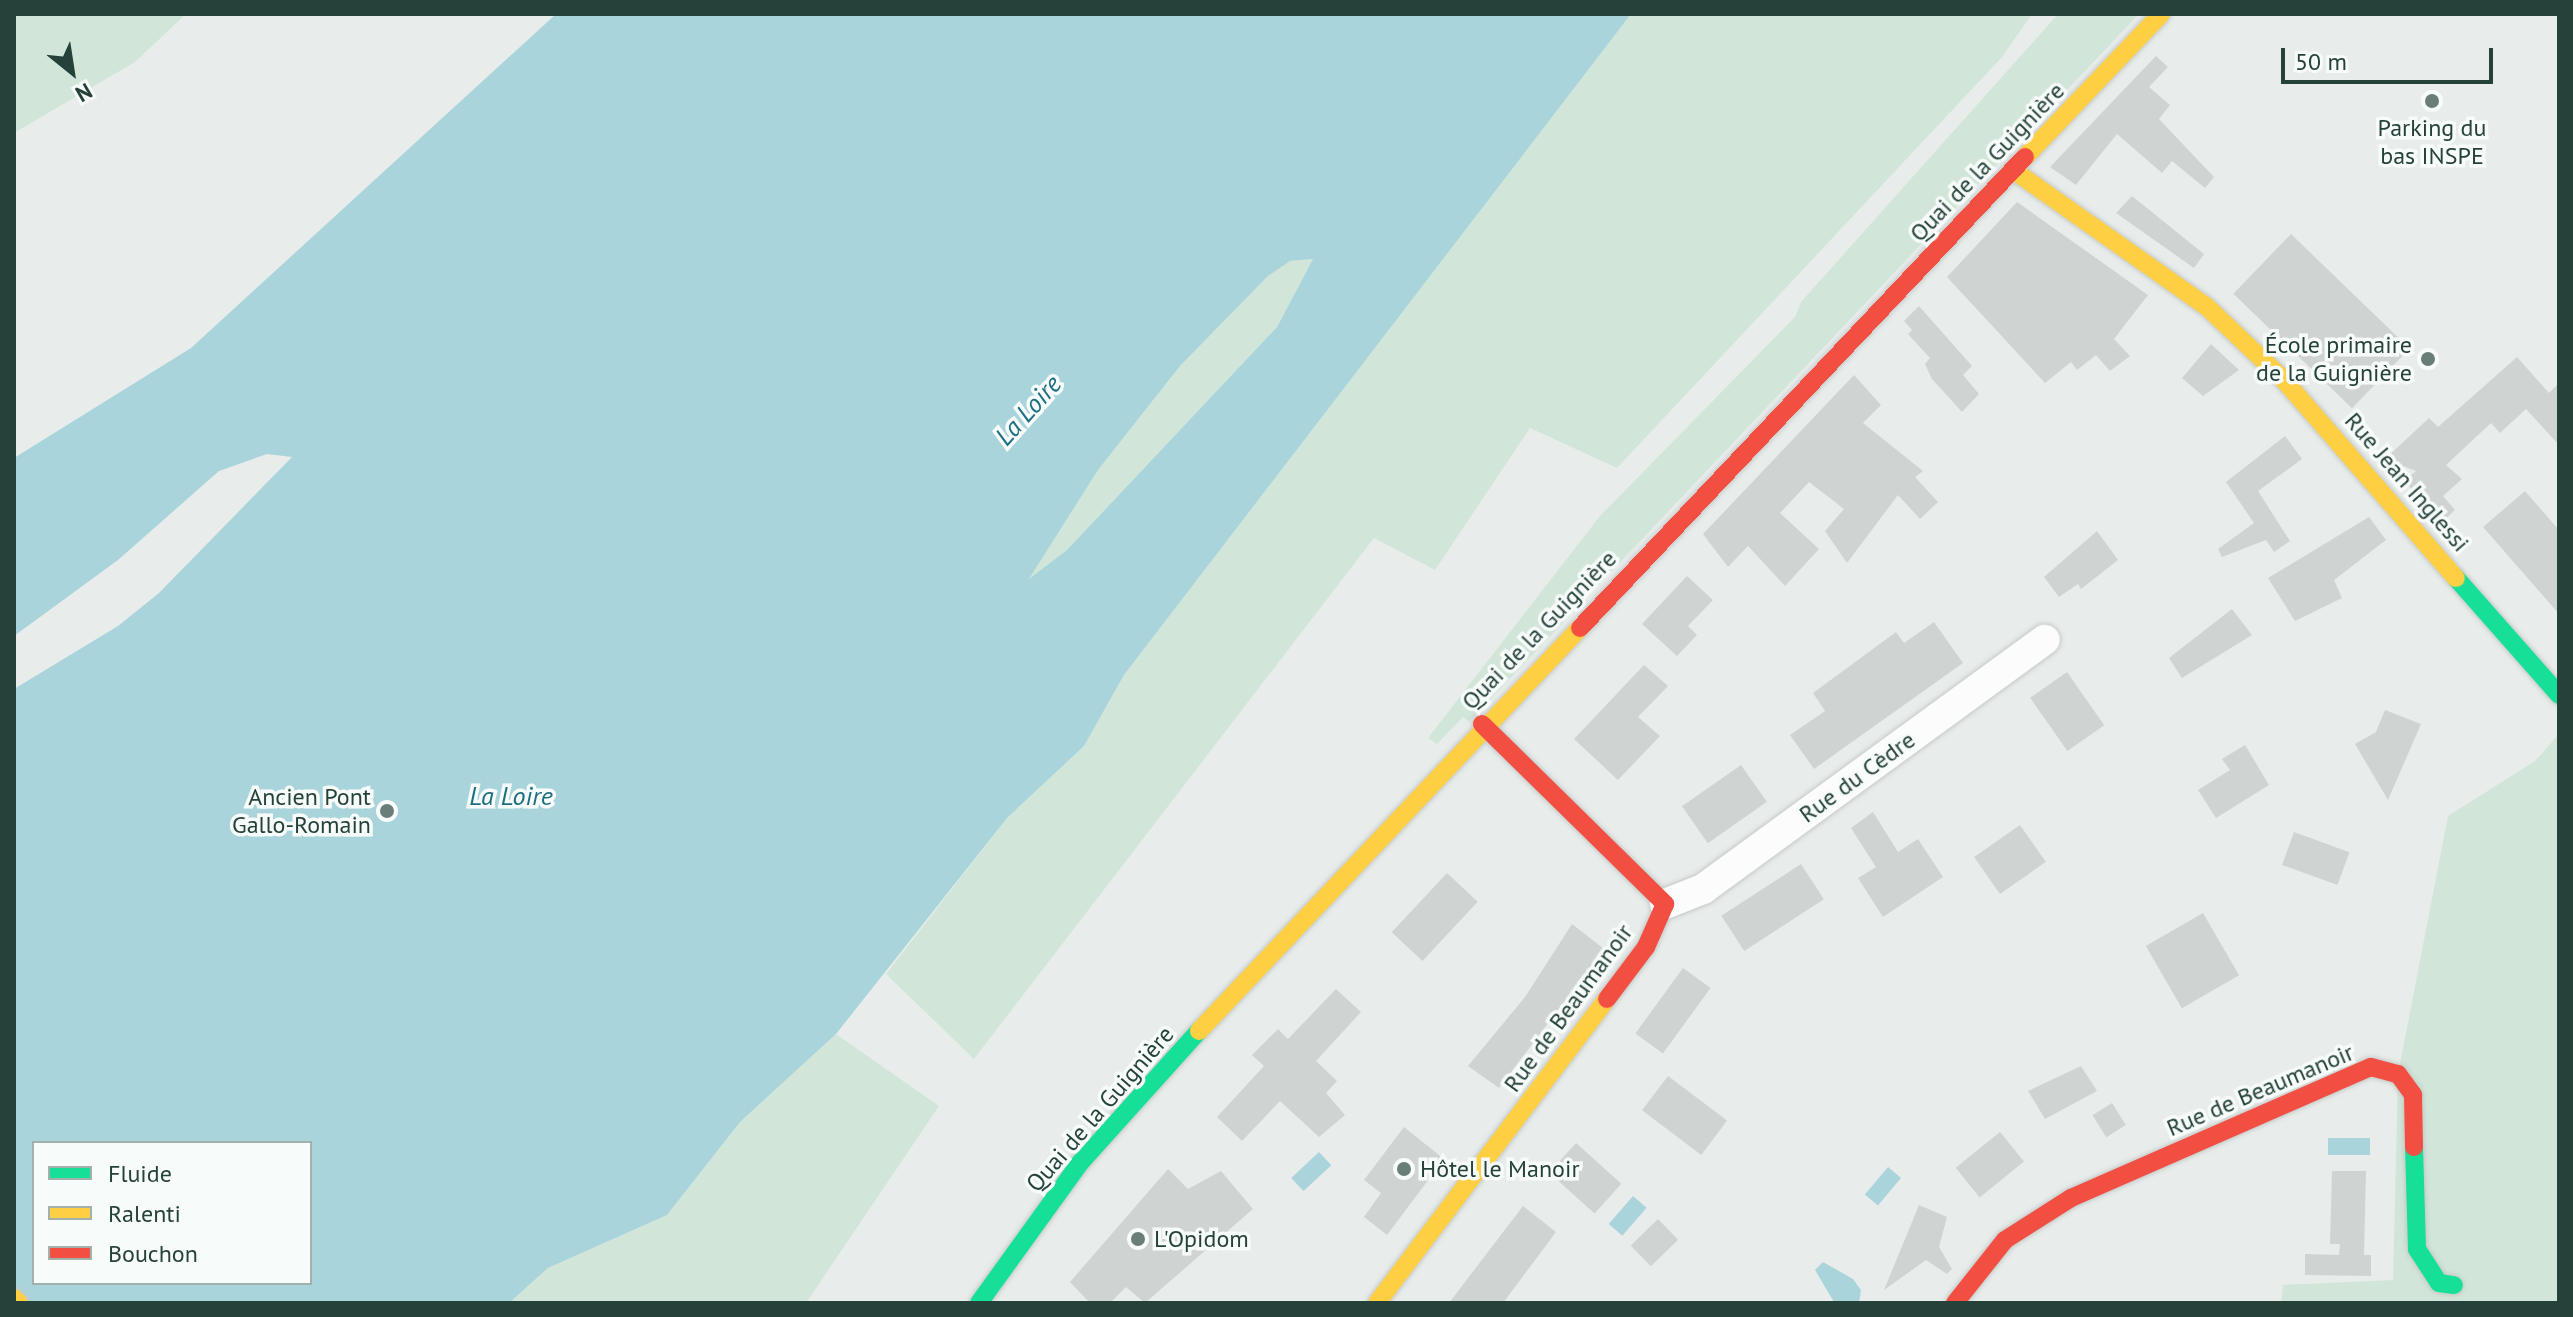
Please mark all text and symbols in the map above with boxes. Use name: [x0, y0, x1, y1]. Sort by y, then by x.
north arrow: [32, 32, 112, 112]
scale bar: [2285, 32, 2497, 82]
text: 50 m: [2295, 46, 2347, 77]
street label: Quai de la Guignière: [1904, 76, 2070, 248]
text: N: [71, 77, 97, 109]
marker: Parking du bas INSPE: [2423, 92, 2441, 110]
place label: Parking du bas INSPE: [2378, 114, 2486, 170]
place label: École primaire de la Guignière: [2256, 331, 2412, 387]
marker: École primaire de la Guignière: [2419, 350, 2437, 368]
water label: La Loire: [988, 368, 1068, 452]
street label: Rue Jean Inglessi: [2339, 407, 2475, 557]
street label: Quai de la Guignière: [1456, 544, 1622, 716]
street label: Rue du Cèdre: [1793, 725, 1921, 829]
water label: La Loire: [469, 780, 553, 812]
place label: Ancien Pont Gallo-Romain: [232, 783, 371, 839]
marker: Ancien Pont Gallo-Romain: [378, 802, 396, 820]
street label: Rue de Beaumanoir: [1498, 919, 1638, 1097]
street label: Quai de la Guignière: [1020, 1020, 1180, 1198]
street label: Rue de Beaumanoir: [2162, 1038, 2358, 1142]
legend: [32, 1141, 312, 1285]
place label: Hôtel le Manoir: [1420, 1155, 1580, 1183]
text: Fluide: [108, 1158, 172, 1189]
marker: Hôtel le Manoir: [1395, 1160, 1413, 1178]
text: Ralenti: [108, 1198, 181, 1229]
place label: L'Opidom: [1154, 1225, 1249, 1253]
marker: L'Opidom: [1129, 1230, 1147, 1248]
text: Bouchon: [108, 1238, 198, 1269]

